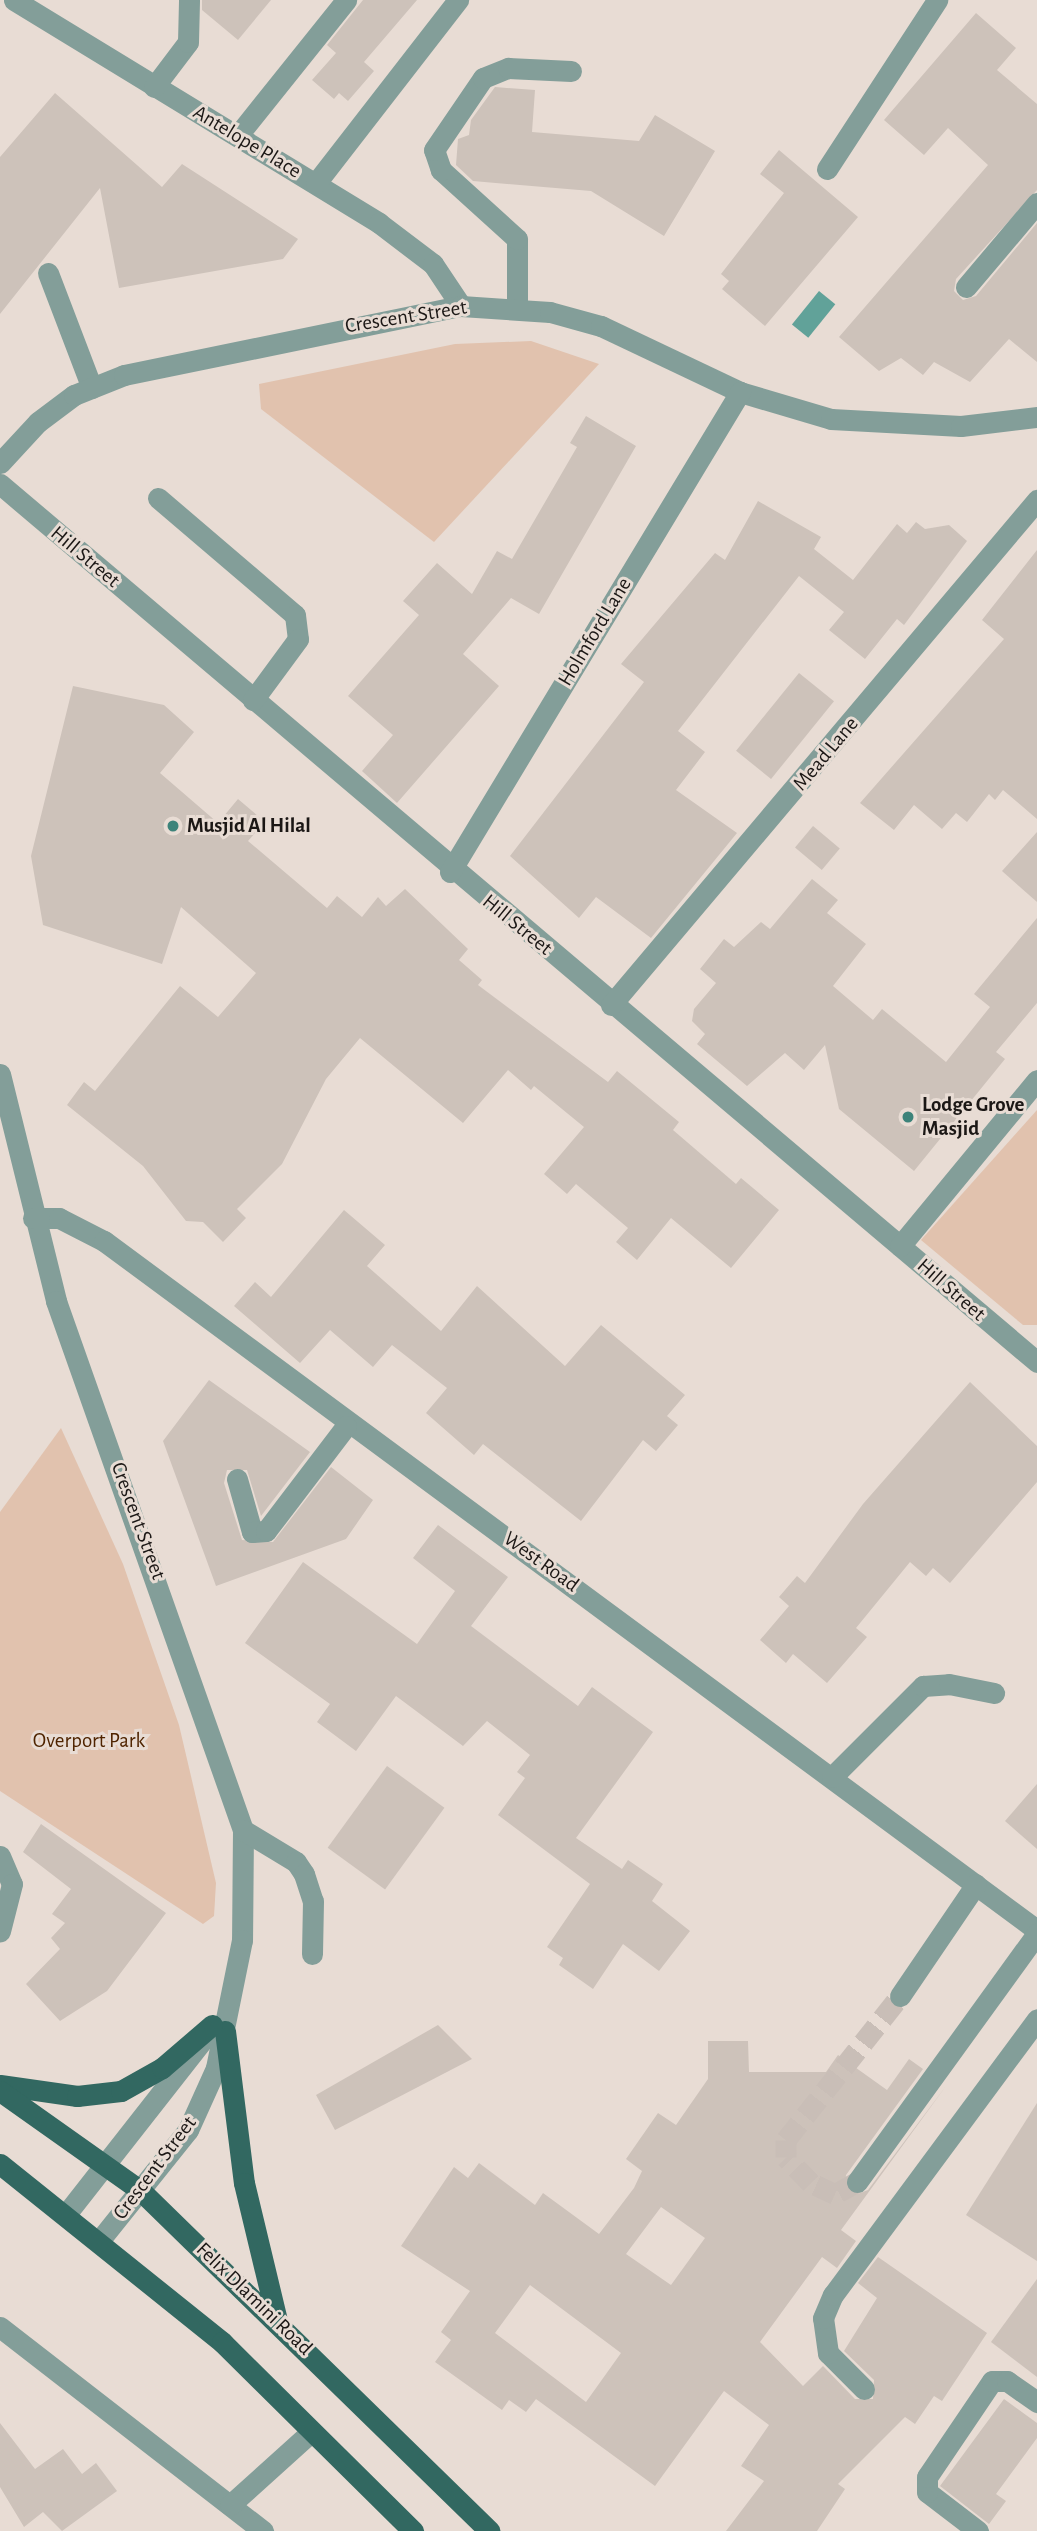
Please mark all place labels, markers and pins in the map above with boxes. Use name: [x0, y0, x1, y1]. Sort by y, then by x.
place label: Musjid Al Hilal: [187, 813, 311, 839]
marker: Musjid Al Hilal: [165, 818, 181, 834]
place label: Lodge Grove Masjid: [922, 1092, 1024, 1142]
marker: Lodge Grove Masjid: [900, 1109, 916, 1125]

